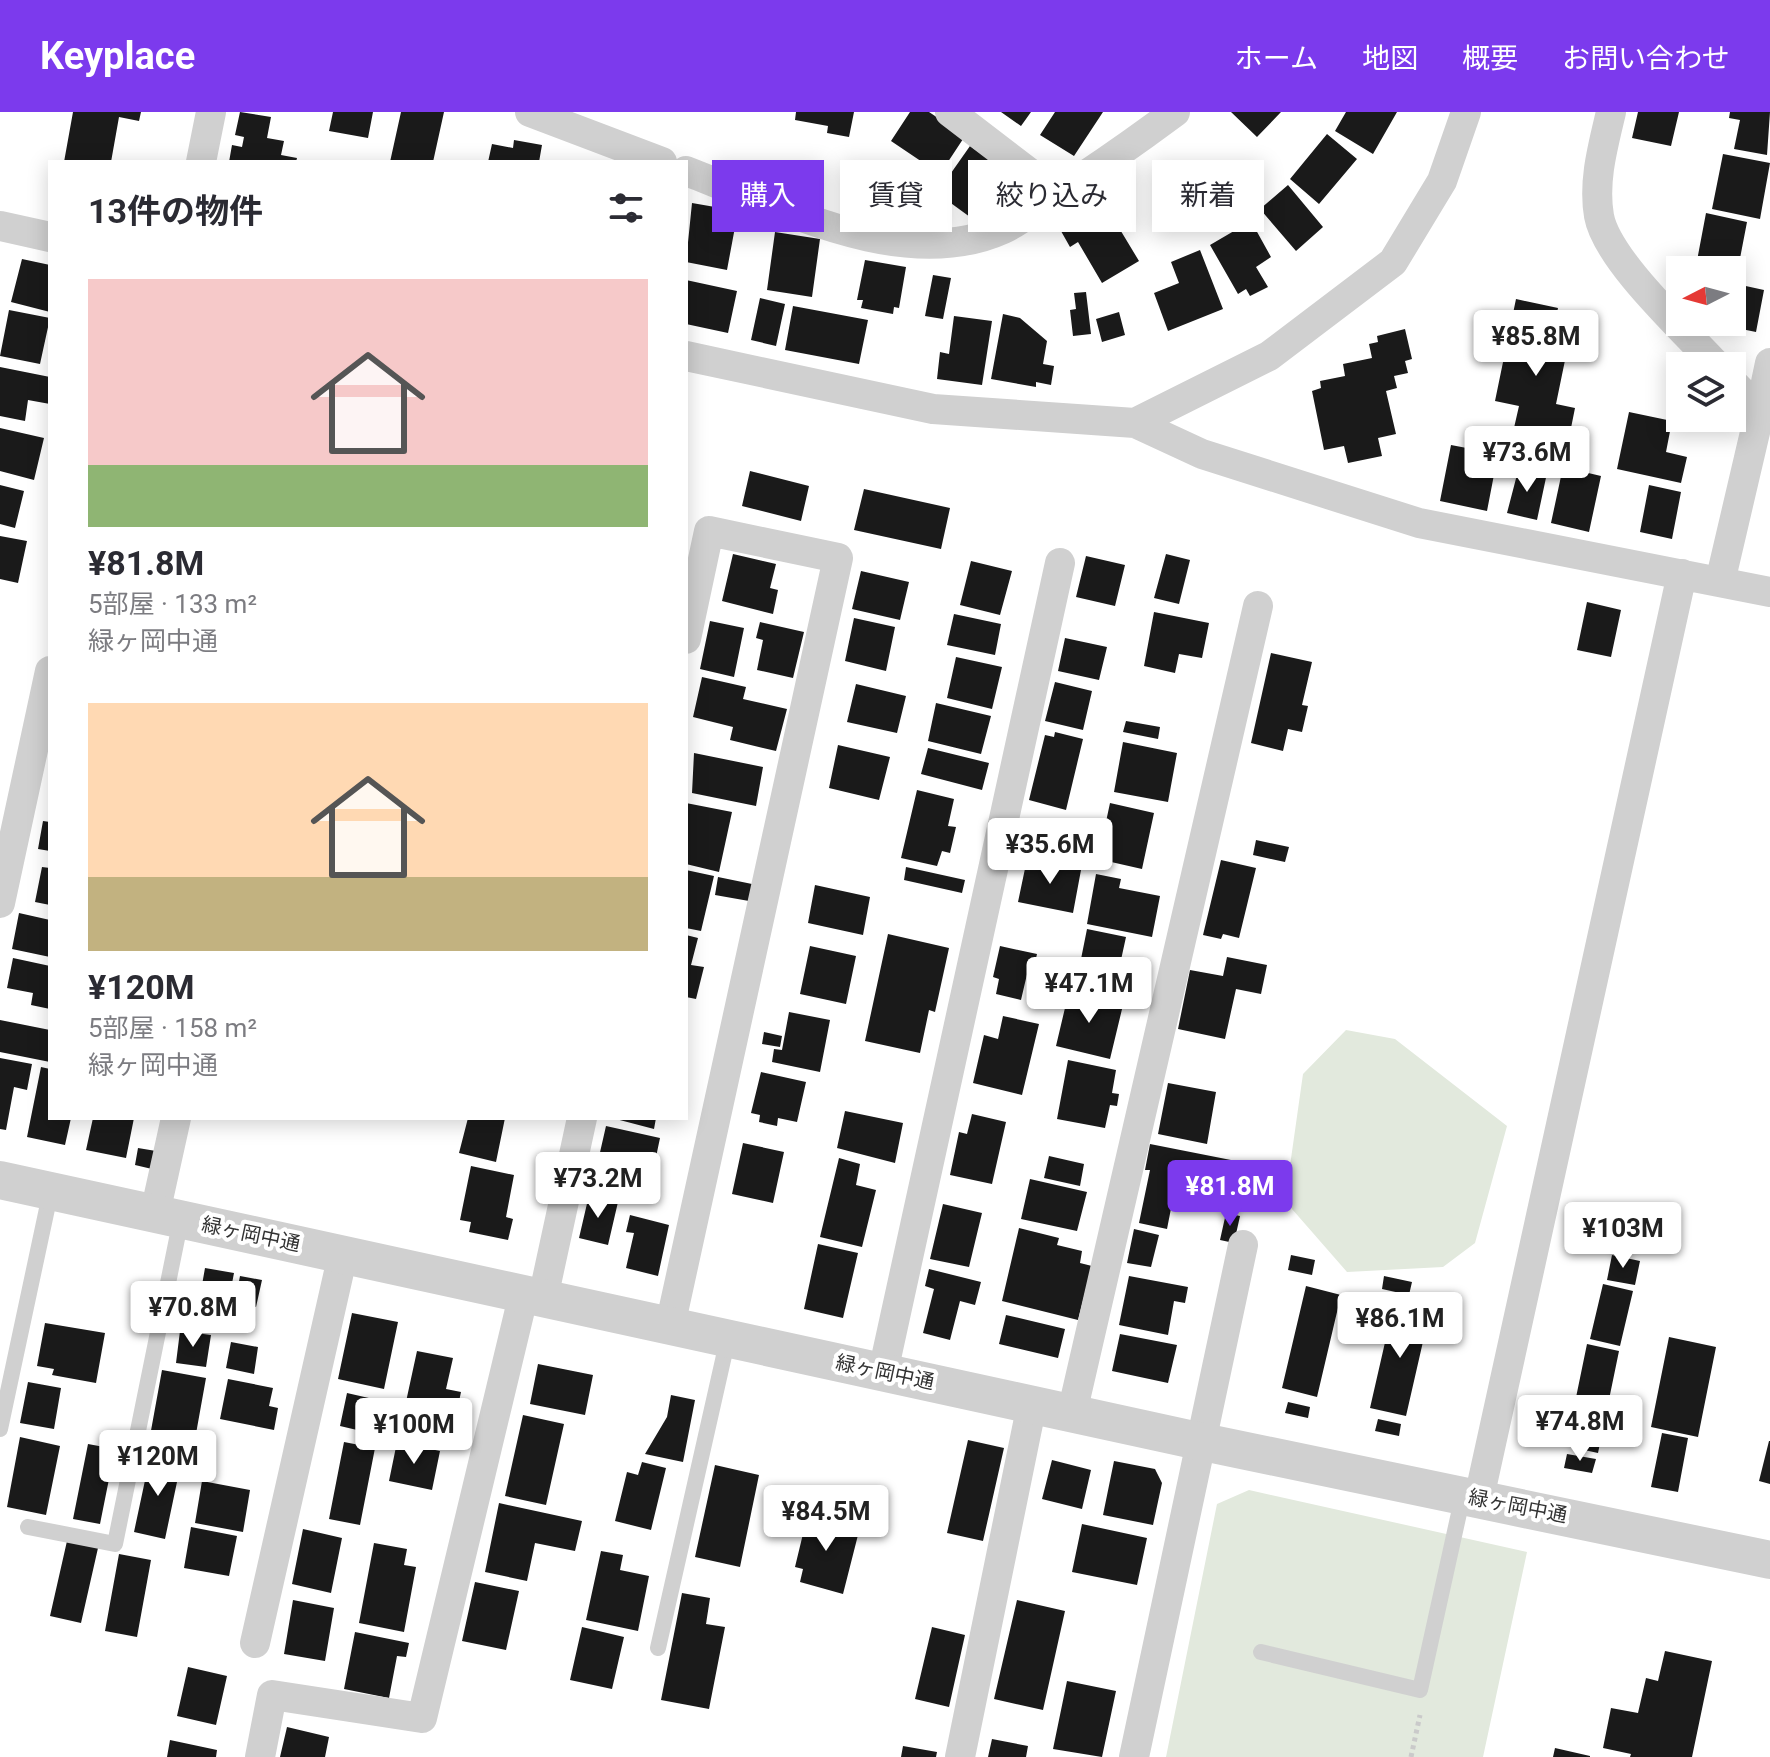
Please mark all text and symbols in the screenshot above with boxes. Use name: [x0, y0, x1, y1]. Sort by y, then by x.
text: Keyplace: [40, 34, 195, 78]
text: ホーム: [1235, 42, 1318, 75]
text: 地図: [1362, 42, 1418, 75]
text: 概要: [1462, 42, 1518, 75]
text: お問い合わせ: [1562, 42, 1730, 75]
chip: 購入: [712, 160, 824, 232]
chip: 賃貸: [840, 160, 952, 232]
chip: 絞り込み: [968, 160, 1136, 232]
chip: 新着: [1152, 160, 1264, 232]
icon: filters: [604, 186, 648, 230]
text: 13件の物件: [88, 191, 263, 231]
north arrow: [1666, 256, 1746, 336]
map controls: [1666, 256, 1746, 432]
pin: ¥85.8M: [1471, 310, 1601, 378]
text: ¥85.8M: [1492, 321, 1581, 351]
icon: home: [296, 331, 440, 475]
button: layers: [1666, 352, 1746, 432]
pin: ¥73.6M: [1462, 426, 1592, 494]
text: ¥73.6M: [1483, 437, 1572, 467]
text: ¥81.8M: [88, 543, 204, 583]
text: 5部屋 · 133 m²: [88, 589, 257, 619]
text: 緑ヶ岡中通: [88, 626, 218, 656]
icon: home: [296, 755, 440, 899]
pin: ¥35.6M: [985, 818, 1115, 886]
text: ¥35.6M: [1006, 829, 1095, 859]
pin: ¥47.1M: [1024, 957, 1154, 1025]
text: ¥120M: [88, 967, 195, 1007]
text: ¥47.1M: [1045, 968, 1134, 998]
text: 5部屋 · 158 m²: [88, 1013, 257, 1043]
text: 緑ヶ岡中通: [88, 1050, 218, 1080]
pin: ¥73.2M: [533, 1152, 663, 1220]
pin: ¥81.8M: [1165, 1160, 1295, 1228]
text: ¥73.2M: [554, 1163, 643, 1193]
text: ¥81.8M: [1186, 1171, 1275, 1201]
pin: ¥103M: [1567, 1202, 1679, 1270]
street label: 緑ヶ岡中通: [200, 1212, 302, 1256]
text: ¥103M: [1582, 1213, 1664, 1243]
pin: ¥70.8M: [128, 1281, 258, 1349]
text: ¥70.8M: [149, 1292, 238, 1322]
pin: ¥86.1M: [1335, 1292, 1465, 1360]
text: ¥86.1M: [1356, 1303, 1445, 1333]
street label: 緑ヶ岡中通: [834, 1350, 936, 1394]
pin: ¥74.8M: [1515, 1395, 1645, 1463]
pin: ¥100M: [358, 1398, 470, 1466]
text: ¥74.8M: [1536, 1406, 1625, 1436]
text: ¥100M: [373, 1409, 455, 1439]
pin: ¥120M: [102, 1430, 214, 1498]
text: ¥120M: [117, 1441, 199, 1471]
pin: ¥84.5M: [761, 1485, 891, 1553]
street label: 緑ヶ岡中通: [1467, 1485, 1569, 1527]
text: ¥84.5M: [782, 1496, 871, 1526]

